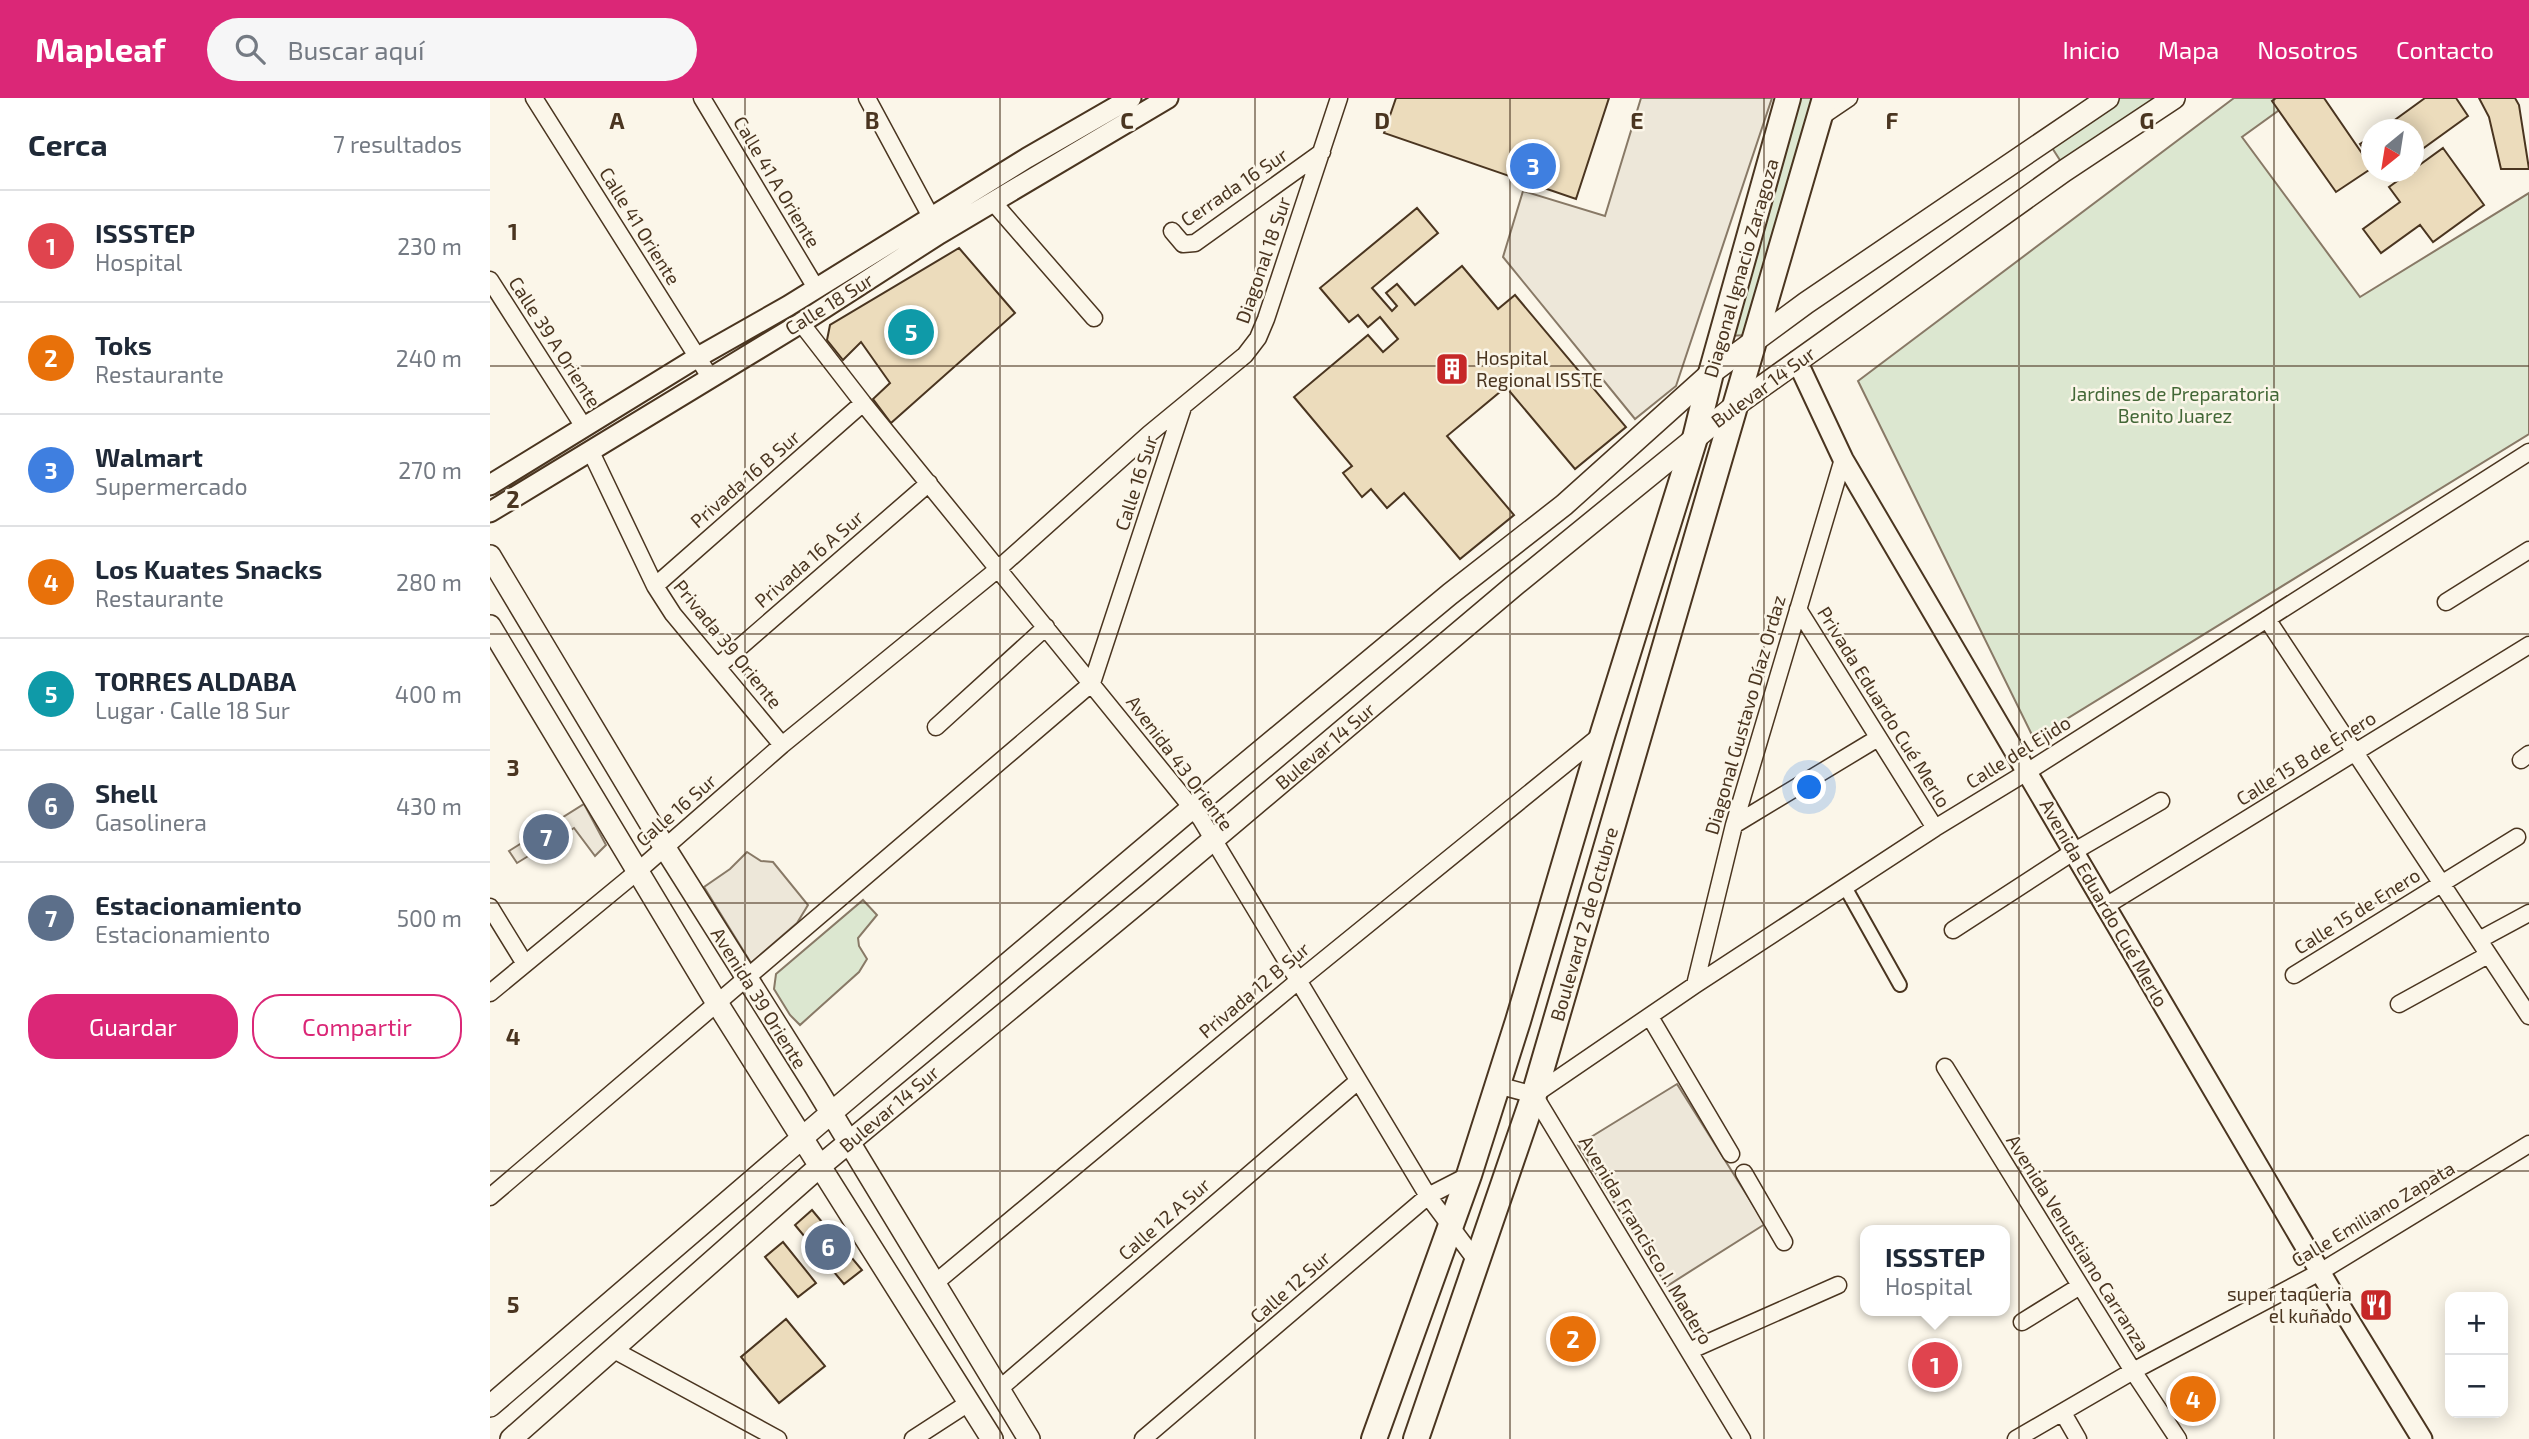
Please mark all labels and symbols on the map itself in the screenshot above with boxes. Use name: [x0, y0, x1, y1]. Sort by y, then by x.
text: A: [609, 106, 625, 134]
text: B: [865, 106, 879, 134]
text: C: [1120, 106, 1134, 134]
text: D: [1374, 106, 1390, 134]
text: E: [1630, 106, 1644, 134]
text: F: [1886, 106, 1899, 134]
text: G: [2140, 106, 2154, 134]
street label: Calle 41 A Oriente: [729, 112, 826, 252]
north arrow: [2361, 119, 2424, 182]
pin: 3: [1510, 140, 1556, 192]
street label: Cerrada 16 Sur: [1176, 142, 1292, 231]
street label: Diagonal Ignacio Zaragoza: [1698, 156, 1783, 380]
street label: Calle 41 Oriente: [595, 163, 686, 289]
street label: Diagonal 18 Sur: [1230, 193, 1295, 326]
text: 1: [508, 217, 518, 245]
street label: Calle 18 Sur: [780, 267, 877, 340]
street label: Calle 39 A Oriente: [505, 272, 606, 412]
pin: 5: [888, 306, 934, 358]
street label: Bulevar 14 Sur: [1706, 341, 1819, 432]
place label: Hospital Regional ISSTE: [1476, 346, 1603, 391]
building icon: Hospital Regional ISSTE: [1433, 350, 1471, 388]
park label: Jardines de Preparatoria Benito Juarez: [2070, 382, 2280, 427]
street label: Privada 16 B Sur: [685, 425, 804, 532]
street label: Calle 16 Sur: [1109, 432, 1162, 533]
text: 2: [506, 485, 520, 513]
street label: Privada 16 A Sur: [750, 505, 868, 612]
street label: Privada 39 Oriente: [669, 575, 787, 713]
street label: Diagonal Gustavo Díaz Ordaz: [1699, 593, 1790, 837]
street label: Privada Eduardo Cué Merlo: [1813, 602, 1956, 811]
street label: Avenida 43 Oriente: [1122, 691, 1239, 835]
street label: Bulevar 14 Sur: [1270, 697, 1379, 794]
street label: Calle 15 B de Enero: [2232, 705, 2380, 810]
street label: Calle del Ejido: [1961, 710, 2074, 793]
text: 3: [506, 753, 520, 781]
street label: Calle 16 Sur: [631, 768, 721, 851]
your location: [1792, 770, 1826, 804]
street label: Avenida Eduardo Cué Merlo: [2035, 795, 2173, 1011]
pin: 7: [523, 811, 569, 863]
street label: Boulevard 2 de Octubre: [1545, 824, 1622, 1024]
street label: Calle 15 de Enero: [2289, 863, 2424, 959]
street label: Avenida 39 Oriente: [707, 923, 812, 1073]
street label: Privada 12 B Sur: [1194, 936, 1314, 1042]
text: 4: [506, 1022, 520, 1050]
street label: Bulevar 14 Sur: [834, 1060, 943, 1157]
street label: Avenida Venustiano Carranza: [2002, 1130, 2155, 1355]
street label: Avenida Francisco I. Madero: [1575, 1131, 1718, 1348]
street label: Calle Emiliano Zapata: [2287, 1156, 2458, 1271]
street label: Calle 12 A Sur: [1113, 1172, 1214, 1265]
pin: 6: [805, 1221, 851, 1273]
street label: Calle 12 Sur: [1245, 1245, 1335, 1328]
place label: super taqueria el kuñado: [2227, 1282, 2352, 1327]
restaurant icon: super taqueria el kuñado: [2357, 1286, 2395, 1324]
text: 5: [507, 1290, 519, 1318]
pin: 2: [1550, 1313, 1596, 1365]
pin: 1: [1912, 1339, 1958, 1391]
pin: 4: [2170, 1373, 2216, 1425]

